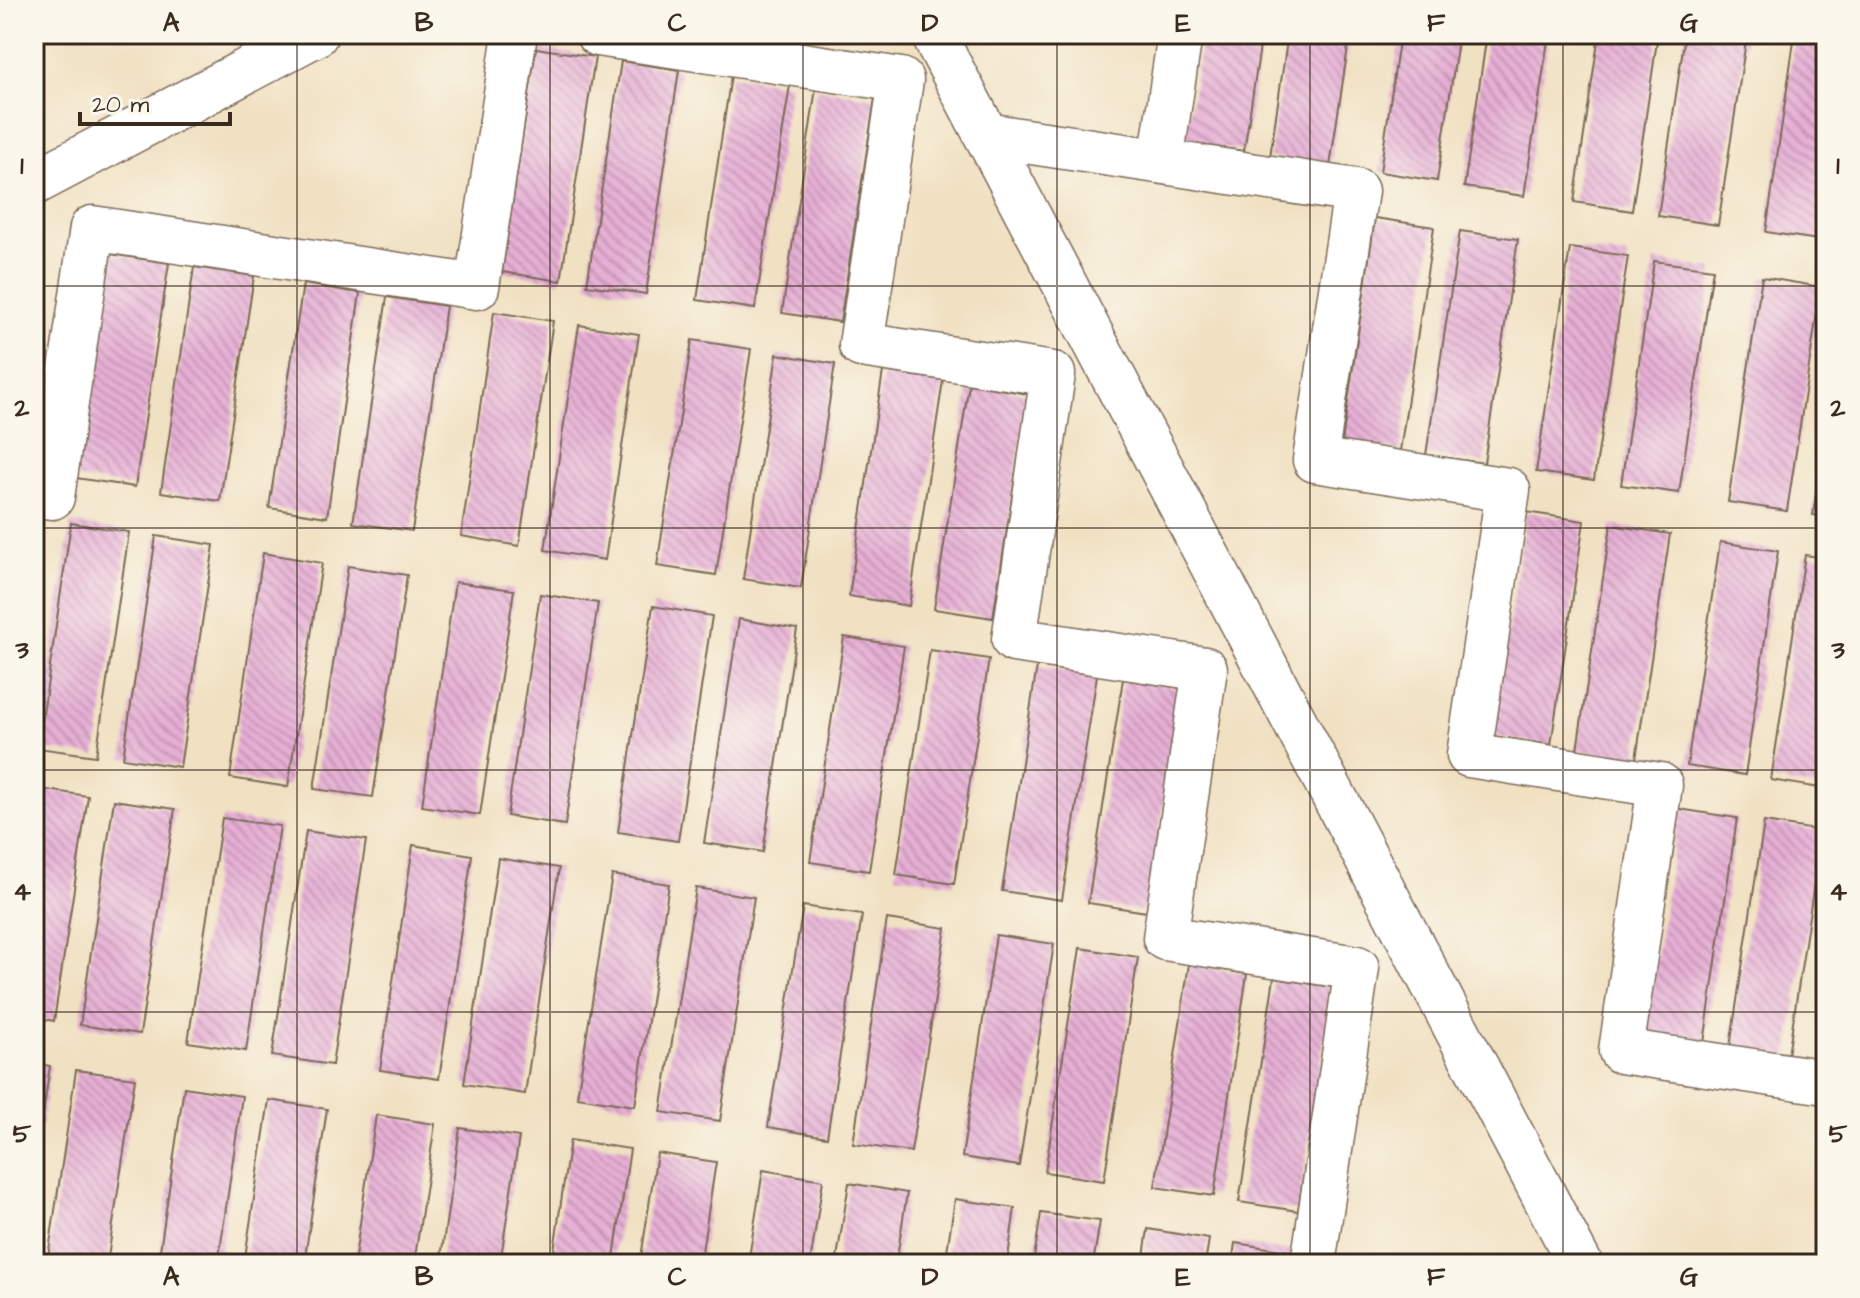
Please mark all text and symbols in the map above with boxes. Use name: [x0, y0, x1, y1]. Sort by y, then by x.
text: A: [163, 5, 180, 41]
text: B: [415, 5, 434, 41]
text: C: [668, 5, 687, 41]
text: D: [922, 5, 939, 41]
text: E: [1175, 5, 1191, 41]
text: F: [1427, 5, 1446, 41]
text: G: [1680, 5, 1698, 41]
scale bar: [80, 76, 230, 126]
text: 20 m: [92, 88, 149, 122]
text: 1: [20, 148, 24, 184]
text: 1: [1836, 148, 1840, 184]
text: 2: [14, 390, 30, 426]
text: 2: [1830, 390, 1846, 426]
text: 3: [14, 632, 29, 668]
text: 3: [1830, 632, 1845, 668]
text: 4: [13, 874, 31, 910]
text: 4: [1829, 874, 1847, 910]
text: 5: [13, 1116, 32, 1152]
text: 5: [1829, 1116, 1848, 1152]
text: A: [163, 1259, 180, 1295]
text: B: [415, 1259, 434, 1295]
text: C: [668, 1259, 687, 1295]
text: D: [922, 1259, 939, 1295]
text: E: [1175, 1259, 1191, 1295]
text: F: [1427, 1259, 1446, 1295]
text: G: [1680, 1259, 1698, 1295]

